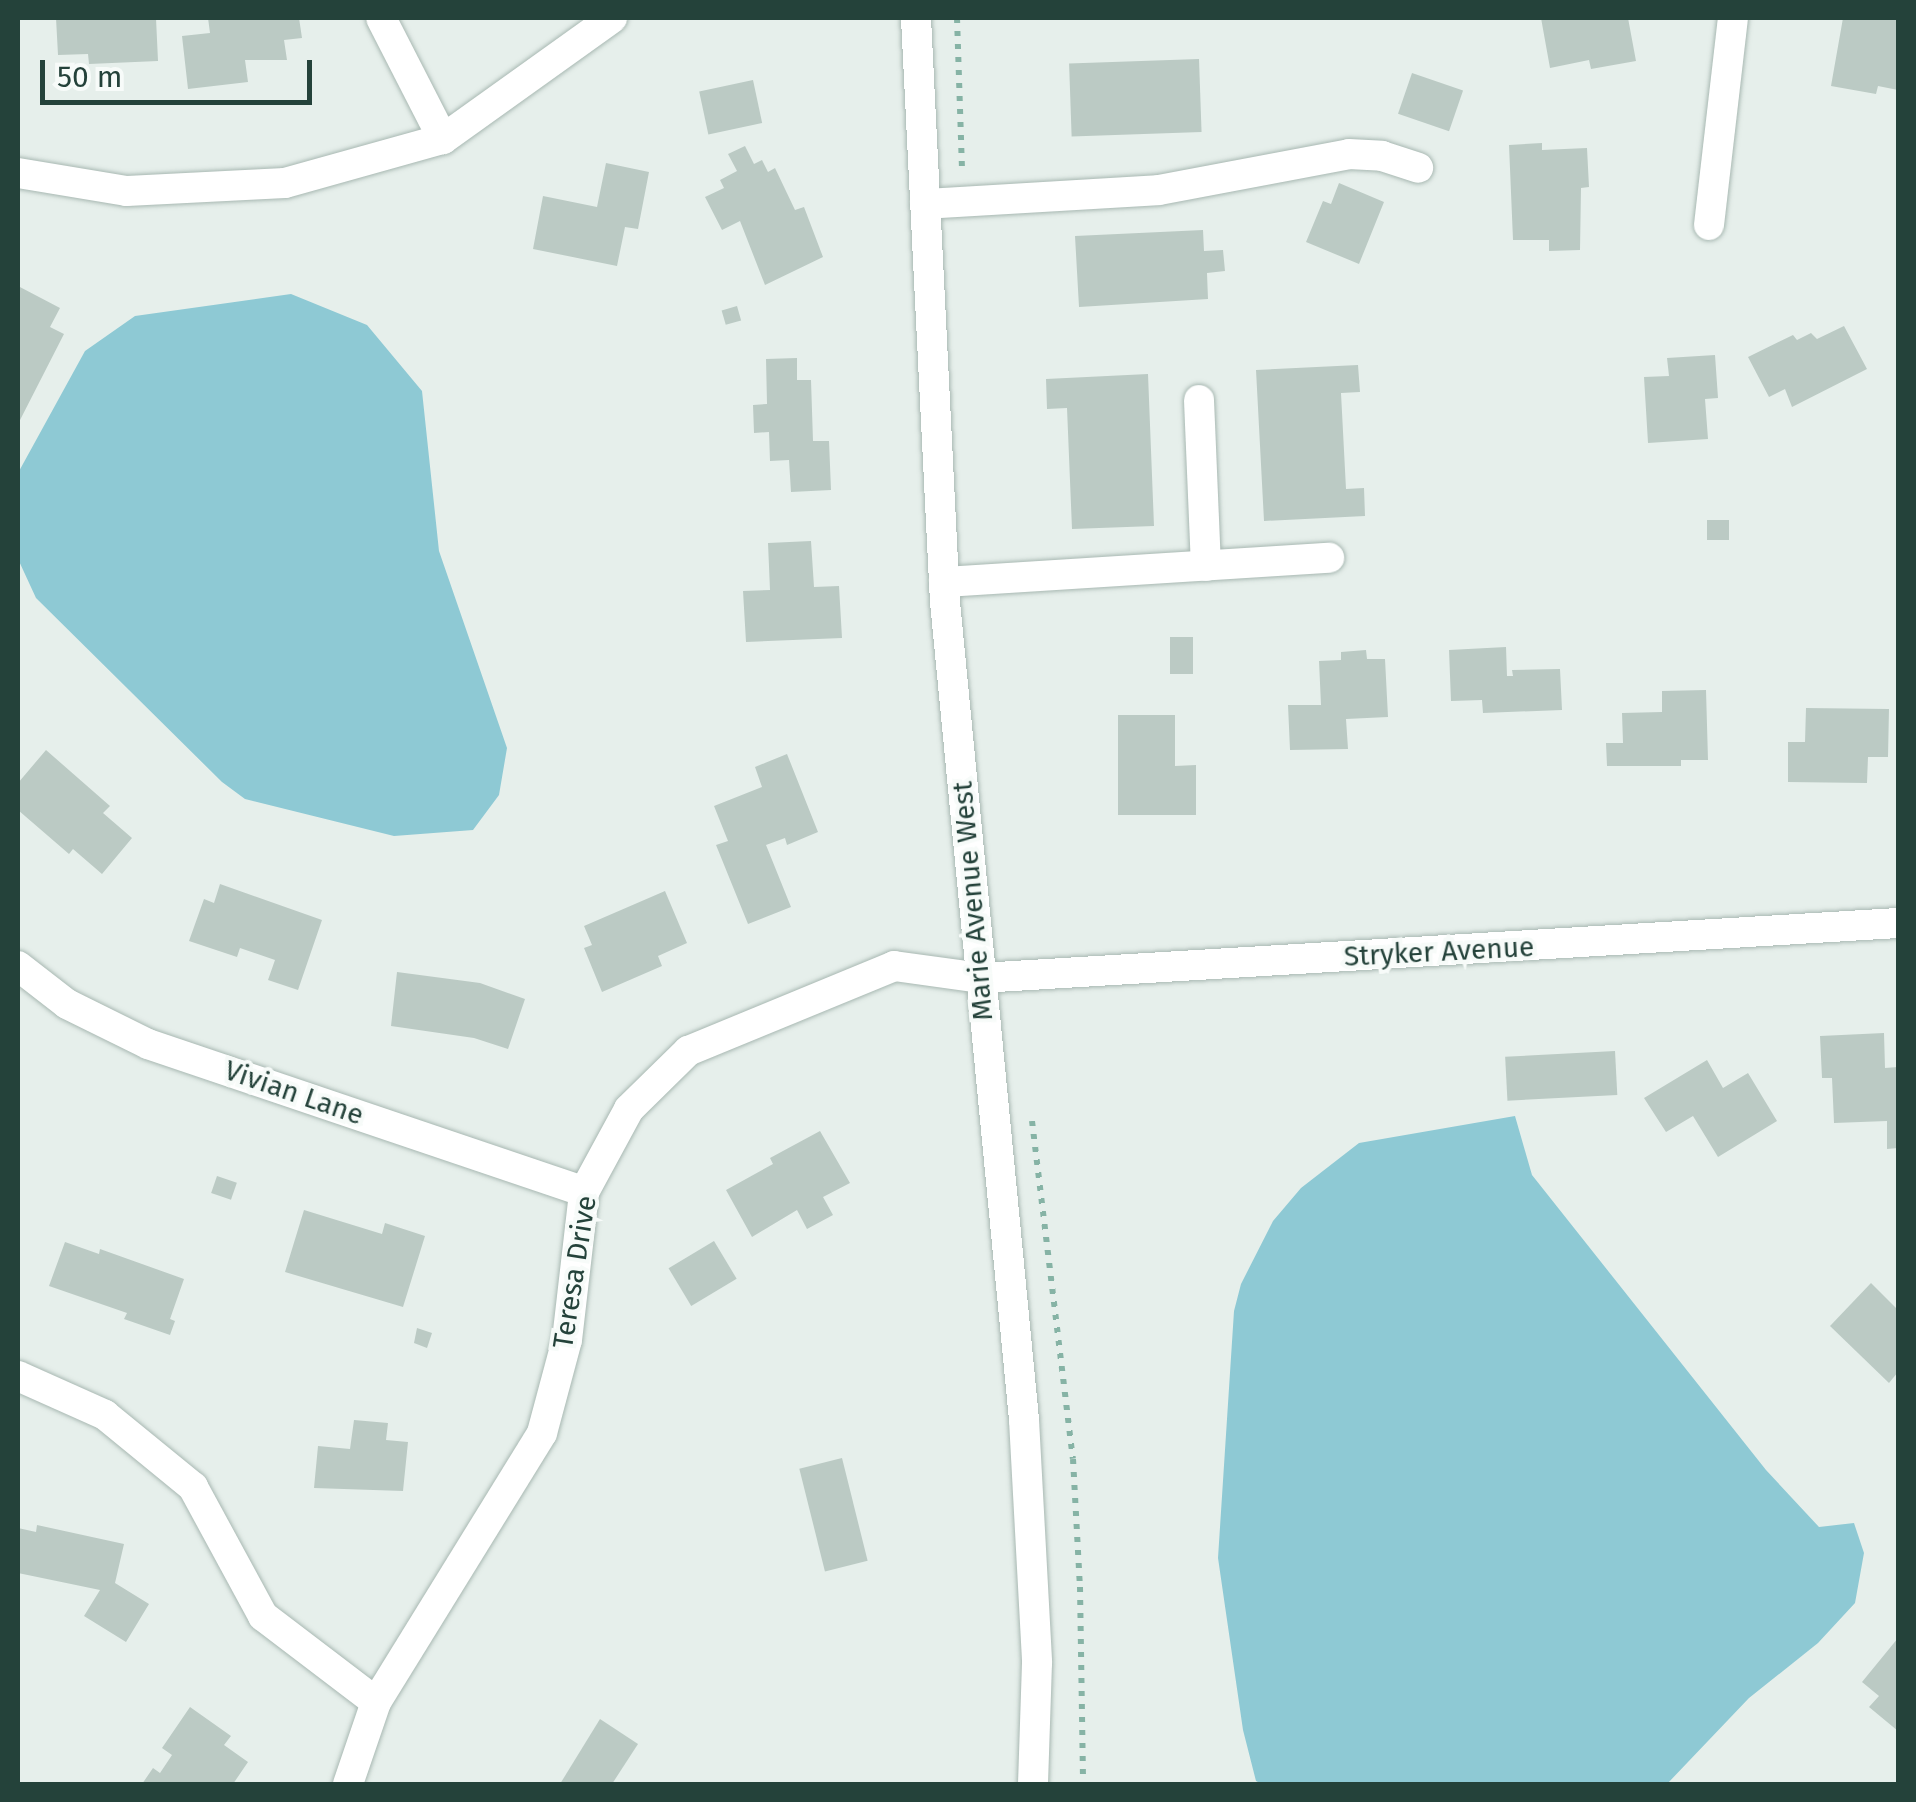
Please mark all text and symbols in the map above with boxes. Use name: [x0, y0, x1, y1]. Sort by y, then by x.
scale bar: [45, 40, 318, 102]
text: 50 m: [57, 59, 122, 95]
street label: Marie Avenue West: [946, 780, 1000, 1022]
street label: Stryker Avenue: [1343, 930, 1535, 974]
street label: Vivian Lane: [220, 1054, 368, 1132]
street label: Teresa Drive: [546, 1193, 604, 1351]

